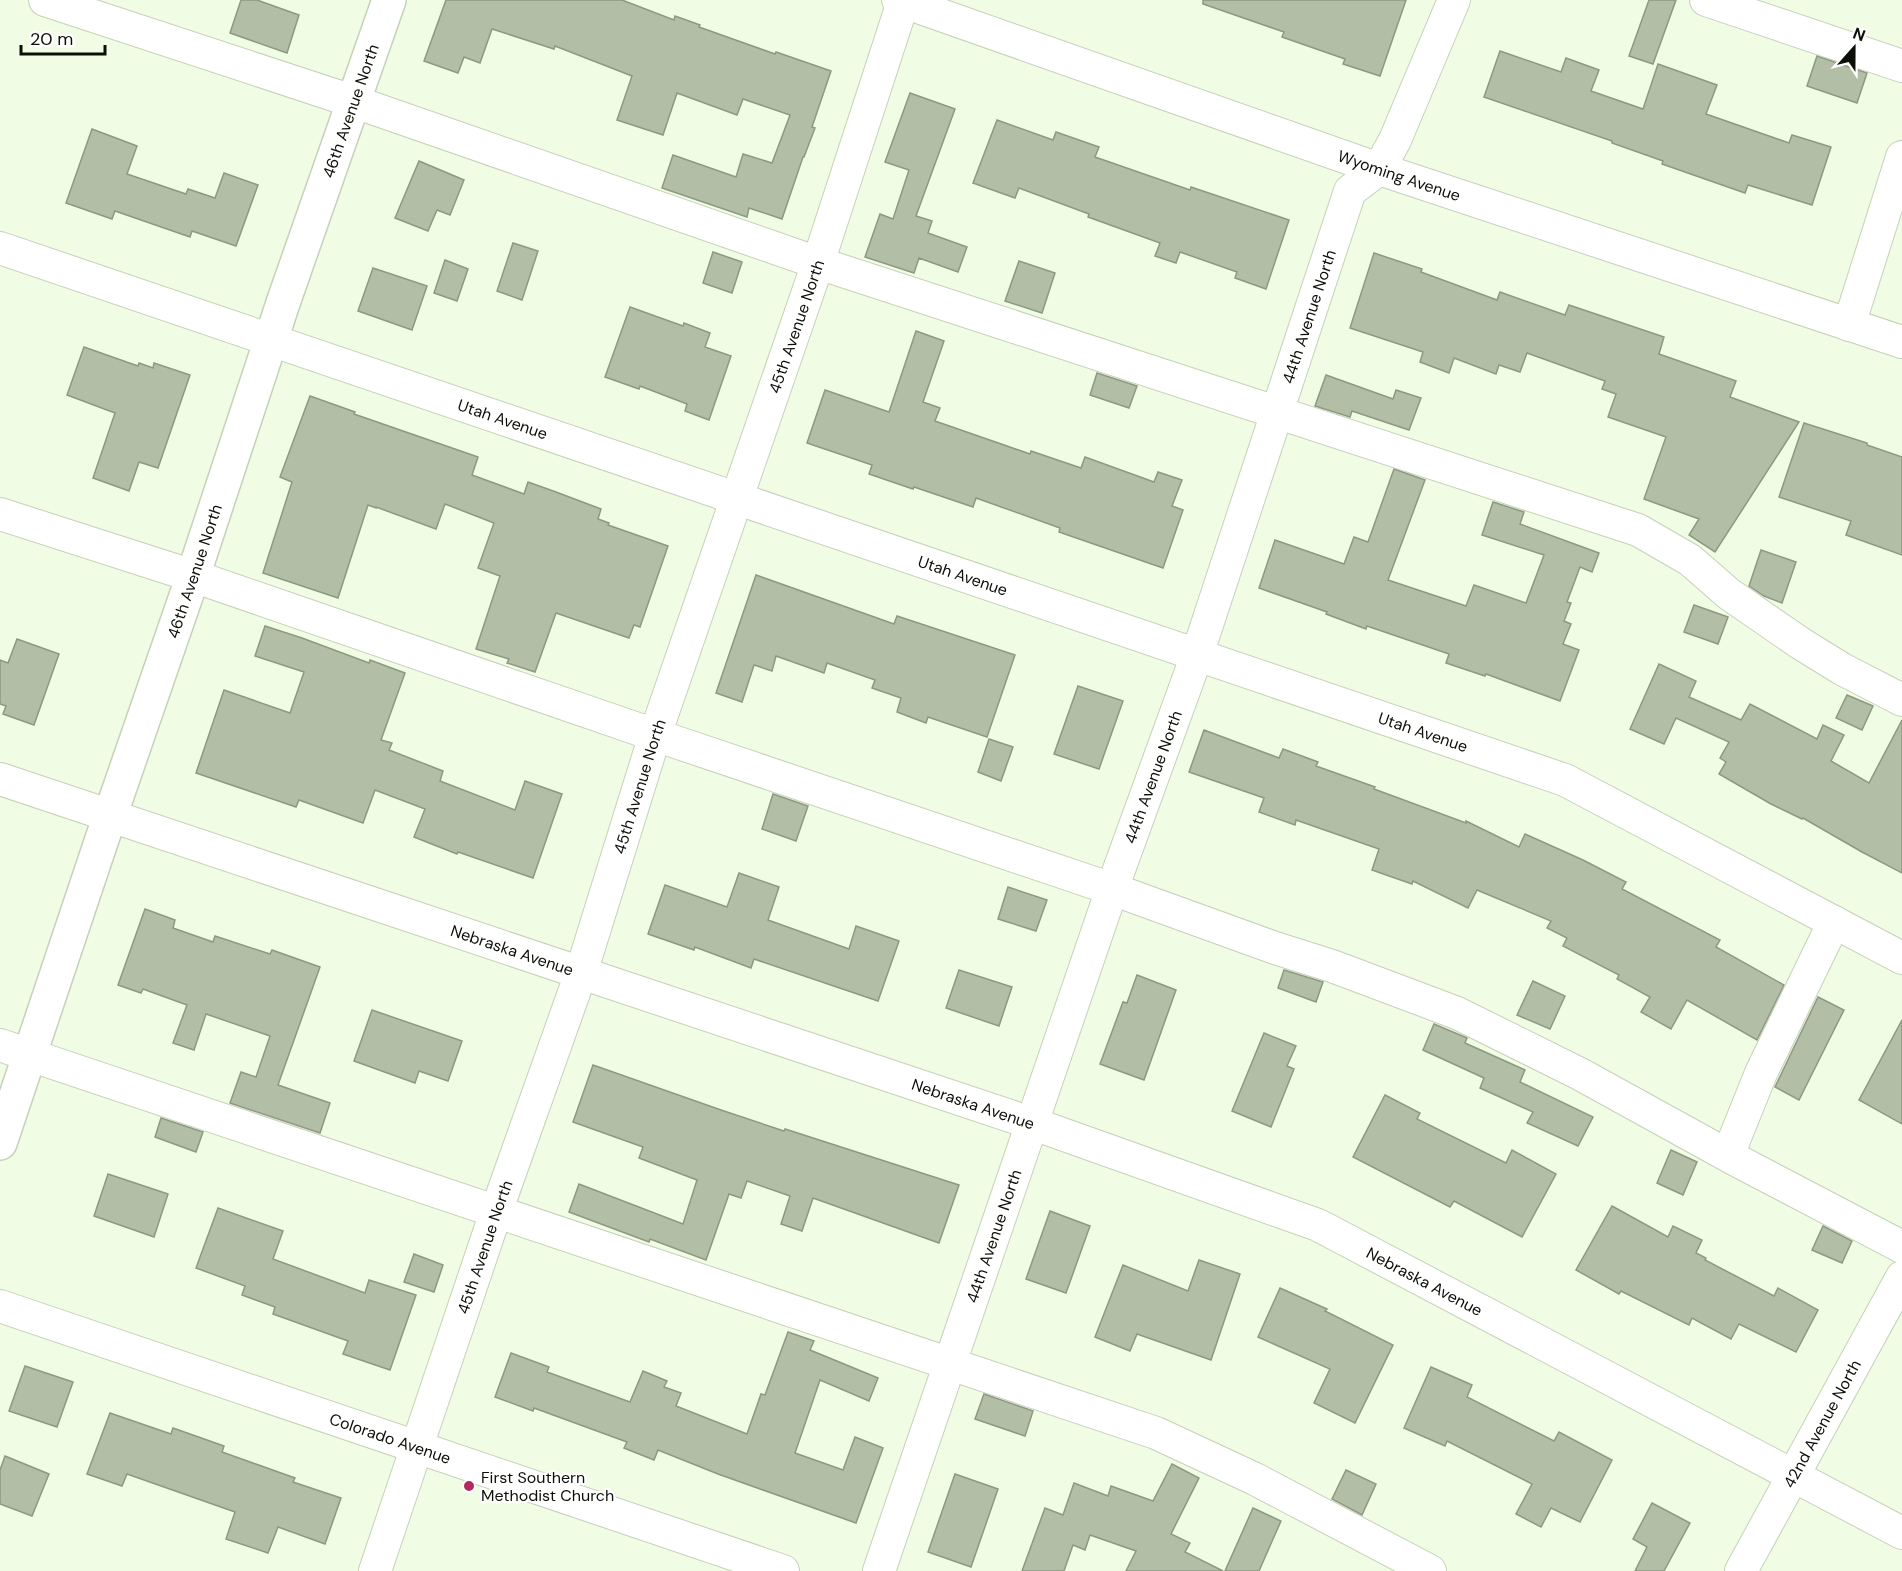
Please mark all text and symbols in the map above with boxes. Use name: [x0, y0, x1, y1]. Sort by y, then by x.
scale bar: [21, 18, 105, 56]
north arrow: [1824, 18, 1884, 78]
text: N: [1850, 23, 1868, 46]
text: 20 m: [30, 27, 73, 51]
street label: 46th Avenue North: [318, 41, 384, 181]
street label: Wyoming Avenue: [1335, 145, 1463, 206]
street label: 44th Avenue North: [1277, 247, 1341, 386]
street label: 45th Avenue North: [764, 257, 829, 396]
street label: Utah Avenue: [455, 394, 550, 444]
street label: 46th Avenue North: [162, 502, 227, 641]
street label: Utah Avenue: [915, 551, 1010, 601]
street label: Utah Avenue: [1375, 707, 1470, 757]
street label: 44th Avenue North: [1119, 708, 1187, 846]
street label: 45th Avenue North: [609, 716, 671, 856]
street label: Nebraska Avenue: [448, 920, 576, 981]
street label: Nebraska Avenue: [909, 1074, 1037, 1134]
street label: 44th Avenue North: [961, 1167, 1026, 1306]
street label: 45th Avenue North: [452, 1177, 517, 1317]
street label: Nebraska Avenue: [1363, 1242, 1486, 1321]
street label: 42nd Avenue North: [1779, 1356, 1866, 1492]
street label: Colorado Avenue: [327, 1408, 454, 1469]
place label: First Southern Methodist Church: [481, 1467, 614, 1506]
marker: First Southern Methodist Church: [462, 1479, 476, 1493]

